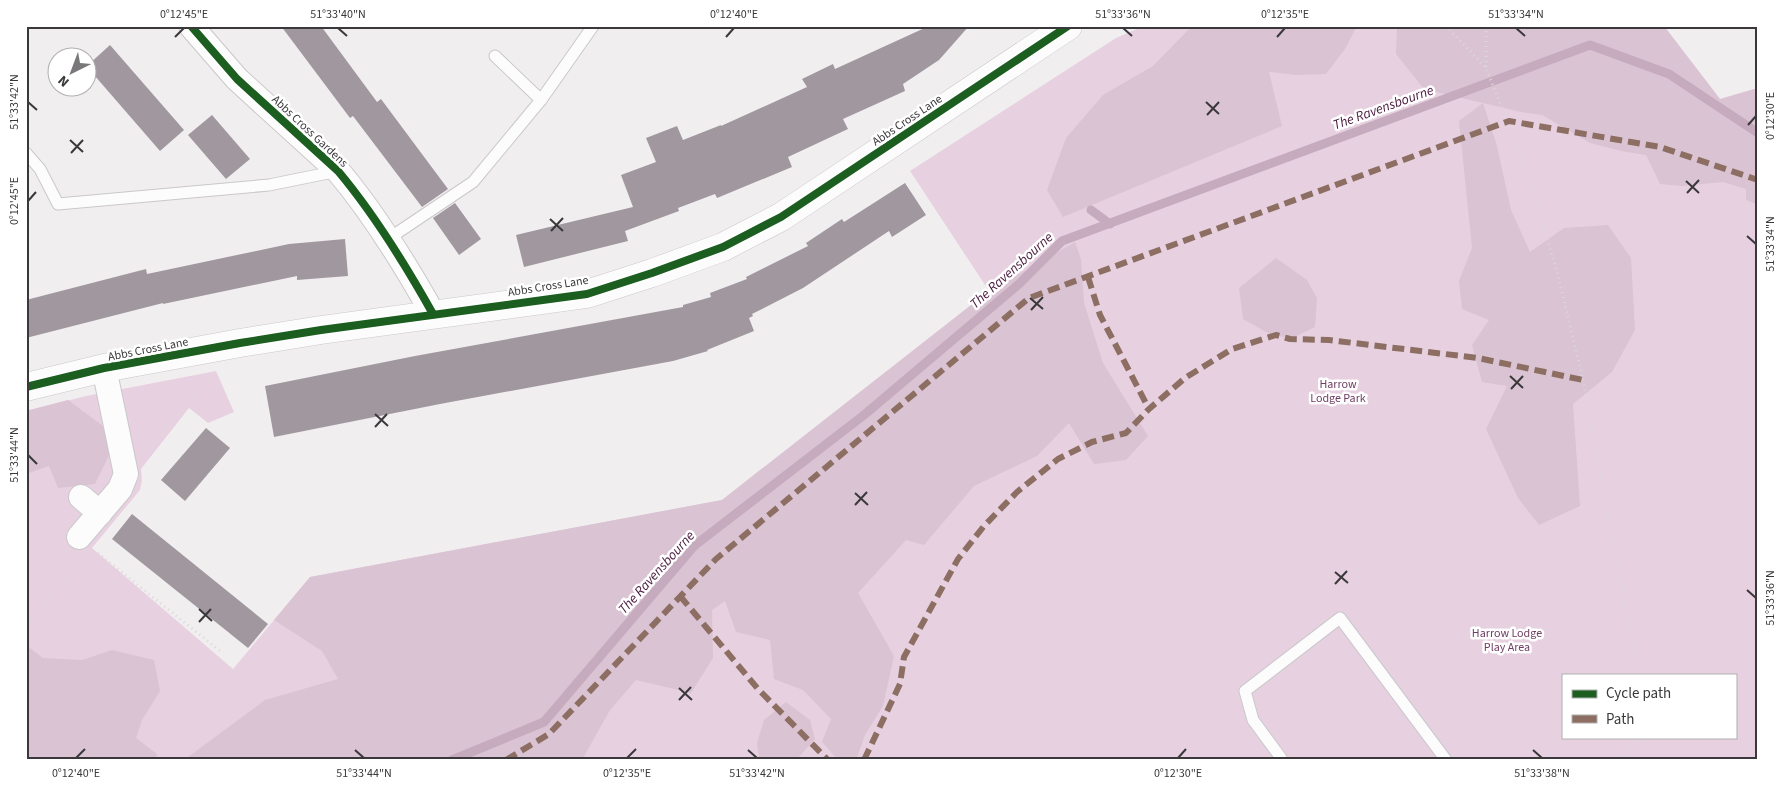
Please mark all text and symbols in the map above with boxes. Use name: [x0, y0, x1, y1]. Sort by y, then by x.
text: 0°12'45"E: [160, 6, 208, 23]
text: 51°33'40"N: [310, 6, 366, 23]
text: 0°12'40"E: [710, 6, 758, 23]
text: 51°33'36"N: [1095, 6, 1151, 23]
text: 0°12'35"E: [1261, 6, 1309, 23]
text: 51°33'34"N: [1488, 6, 1544, 23]
north arrow: [48, 48, 98, 98]
text: N: [54, 70, 74, 91]
text: 51°33'42"N: [6, 74, 23, 130]
water label: The Ravensbourne: [1330, 80, 1437, 135]
street label: Abbs Cross Gardens: [268, 91, 352, 171]
street label: Abbs Cross Lane: [869, 91, 946, 150]
text: 0°12'30"E: [1762, 92, 1779, 140]
text: 0°12'45"E: [6, 177, 23, 225]
text: 51°33'34"N: [1762, 216, 1779, 272]
water label: The Ravensbourne: [966, 228, 1058, 314]
street label: Abbs Cross Lane: [507, 272, 590, 301]
street label: Abbs Cross Lane: [107, 333, 190, 366]
park label: Harrow Lodge Park: [1310, 376, 1366, 407]
text: 51°33'44"N: [6, 427, 23, 483]
water label: The Ravensbourne: [614, 526, 700, 619]
text: 51°33'36"N: [1762, 570, 1779, 626]
park label: Harrow Lodge Play Area: [1472, 625, 1542, 656]
legend: [1562, 674, 1736, 738]
text: Cycle path: [1606, 683, 1671, 704]
text: Path: [1606, 709, 1634, 730]
text: 0°12'40"E: [52, 765, 100, 782]
text: 51°33'44"N: [336, 765, 392, 782]
text: 0°12'35"E: [603, 765, 651, 782]
text: 51°33'42"N: [729, 765, 785, 782]
text: 0°12'30"E: [1154, 765, 1202, 782]
text: 51°33'38"N: [1514, 765, 1570, 782]

